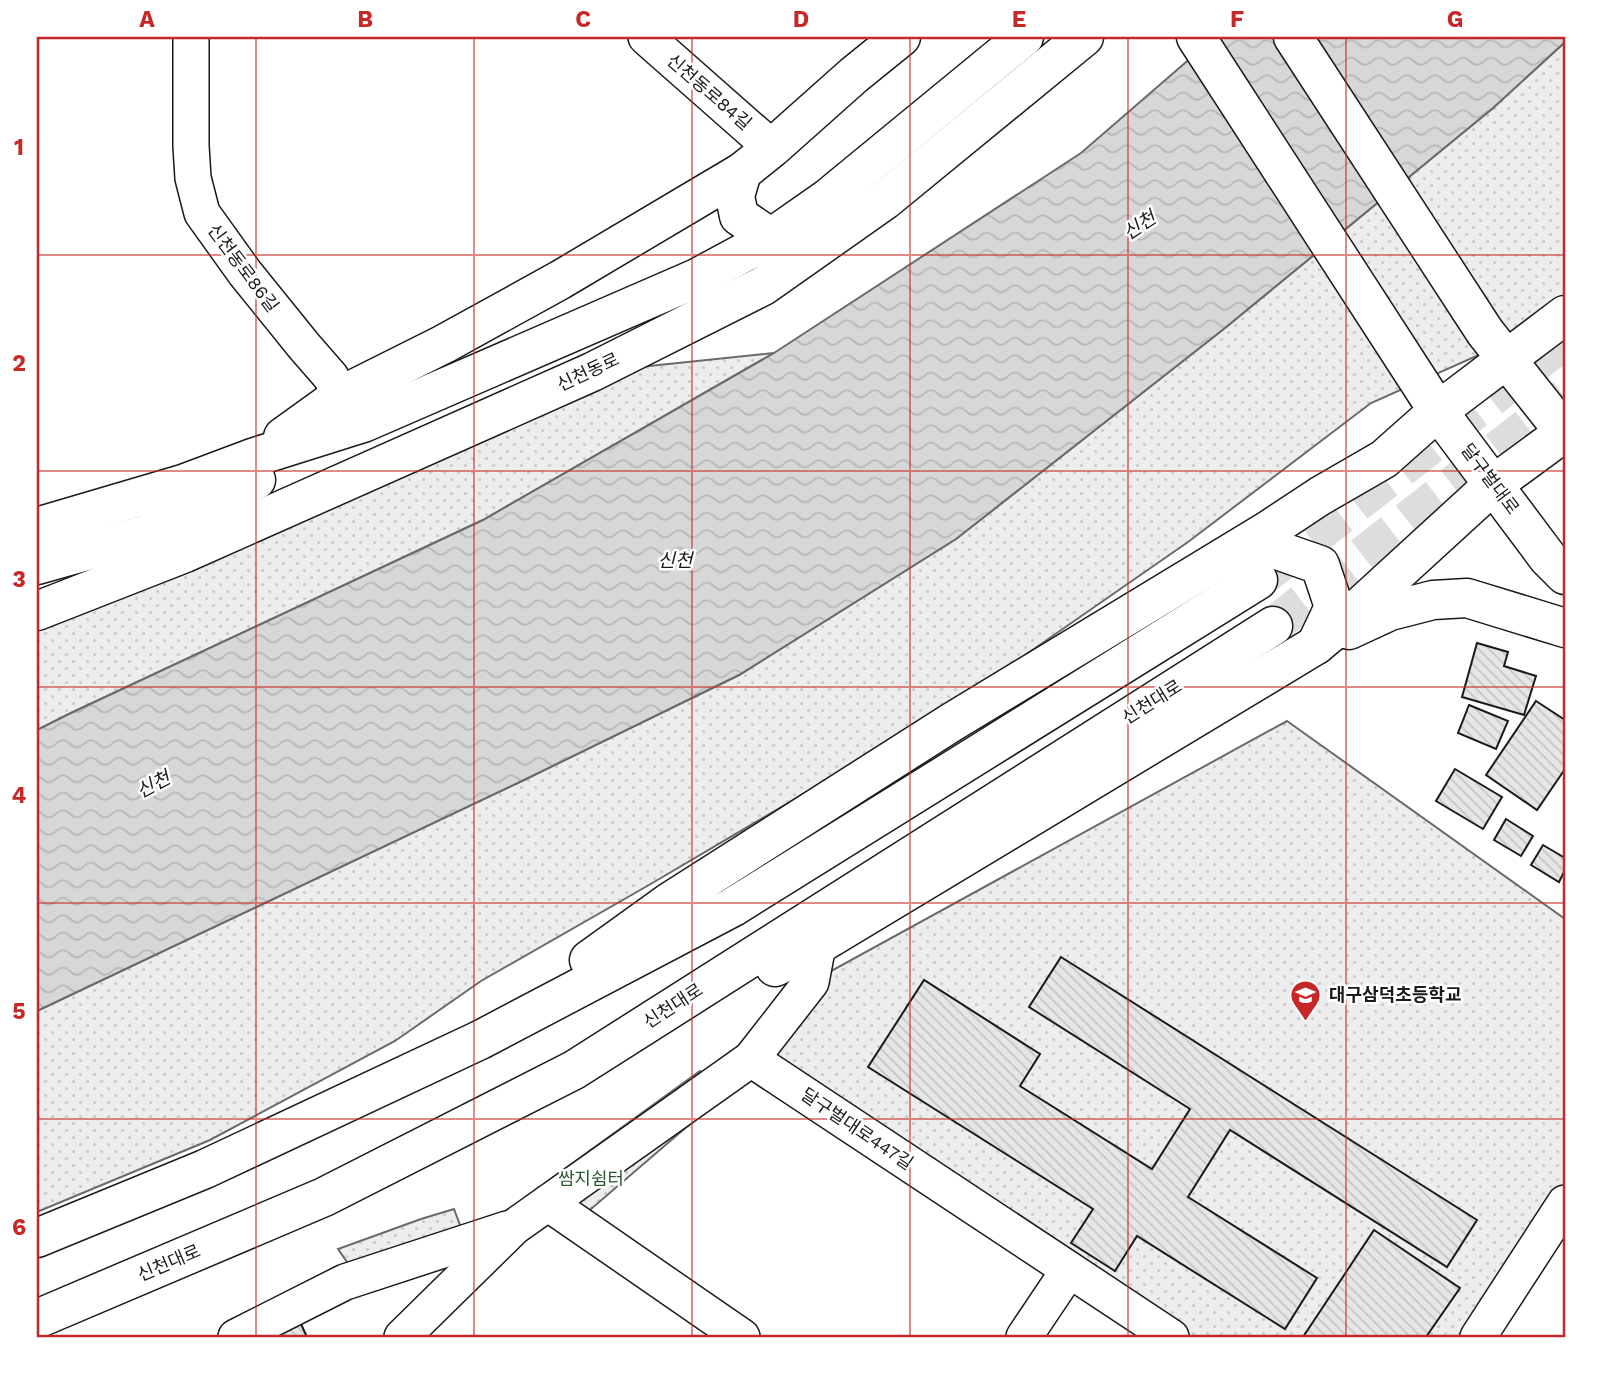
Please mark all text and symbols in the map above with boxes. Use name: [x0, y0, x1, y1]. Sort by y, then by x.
text: A: [139, 6, 155, 33]
text: B: [357, 6, 373, 33]
text: C: [575, 6, 591, 33]
text: D: [793, 6, 809, 33]
text: E: [1012, 6, 1026, 33]
text: F: [1230, 6, 1244, 33]
text: G: [1447, 6, 1463, 33]
street label: 신천동로84길: [663, 49, 756, 134]
text: 1: [14, 134, 24, 161]
water label: 신천: [1118, 205, 1161, 245]
street label: 신천동로86길: [203, 220, 283, 316]
street label: 신천동로: [553, 348, 622, 395]
text: 2: [12, 350, 26, 377]
street label: 달구벌대로: [1457, 439, 1524, 518]
water label: 신천: [658, 549, 694, 572]
text: 3: [12, 566, 26, 593]
street label: 신천대로: [1118, 675, 1185, 728]
water label: 신천: [132, 765, 175, 803]
text: 4: [12, 782, 27, 809]
school or university icon: 대구삼덕초등학교: [1289, 978, 1323, 1022]
street label: 신천대로: [639, 979, 706, 1032]
place label: 대구삼덕초등학교: [1329, 984, 1461, 1005]
text: 5: [12, 998, 26, 1025]
street label: 달구벌대로447길: [797, 1083, 917, 1174]
park label: 쌈지쉼터: [558, 1168, 624, 1189]
text: 6: [12, 1214, 26, 1241]
street label: 신천대로: [134, 1240, 203, 1285]

